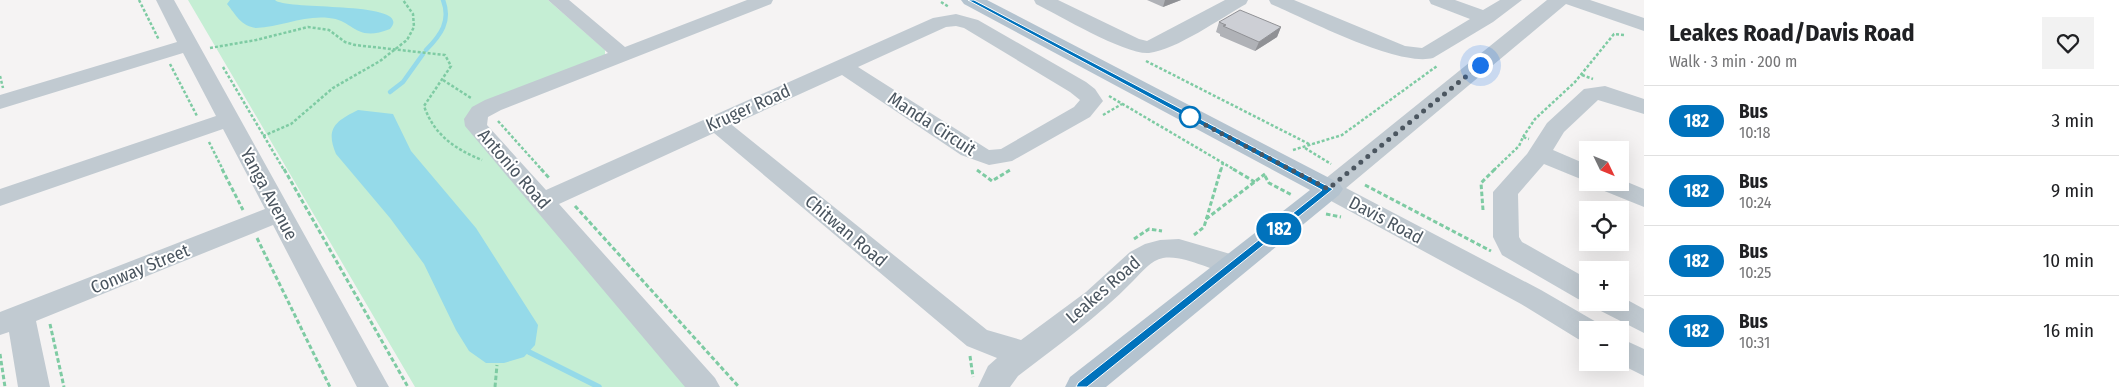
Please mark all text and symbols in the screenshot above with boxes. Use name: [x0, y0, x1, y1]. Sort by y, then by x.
button: heart: [2042, 17, 2094, 69]
text: Leakes Road/Davis Road: [1669, 19, 1915, 47]
text: Walk · 3 min · 200 m: [1669, 52, 1797, 71]
your location: [1468, 53, 1493, 78]
street label: Kruger Road: [702, 80, 794, 136]
street label: Manda Circuit: [884, 87, 980, 161]
text: Bus: [1739, 100, 1768, 123]
unlabelled marker: [1179, 106, 1201, 128]
text: 3 min: [2052, 109, 2094, 132]
text: 182: [1684, 110, 1709, 132]
text: 10:18: [1739, 123, 1771, 142]
street label: Antonio Road: [473, 124, 555, 214]
north arrow: [1579, 141, 1629, 191]
map controls: [1579, 141, 1629, 371]
street label: Yanga Avenue: [236, 144, 302, 244]
text: Bus: [1739, 170, 1768, 193]
text: 9 min: [2051, 179, 2094, 202]
text: 182: [1684, 180, 1709, 202]
street label: Chitwan Road: [801, 190, 891, 272]
street label: Davis Road: [1345, 191, 1427, 249]
text: 10:24: [1739, 193, 1771, 212]
button: locate: [1579, 201, 1629, 251]
line badge: 182: [1250, 213, 1308, 245]
text: 182: [1266, 218, 1292, 240]
street label: Conway Street: [87, 239, 193, 299]
text: Bus: [1739, 240, 1768, 263]
text: 10 min: [2043, 249, 2094, 272]
text: 182: [1684, 250, 1709, 272]
street label: Leakes Road: [1061, 252, 1145, 328]
button: +: [1579, 261, 1629, 311]
text: 10:25: [1739, 263, 1771, 282]
text: Bus: [1739, 310, 1768, 333]
text: 16 min: [2043, 319, 2094, 342]
text: 182: [1684, 320, 1709, 342]
button: −: [1579, 321, 1629, 371]
text: 10:31: [1739, 333, 1770, 352]

